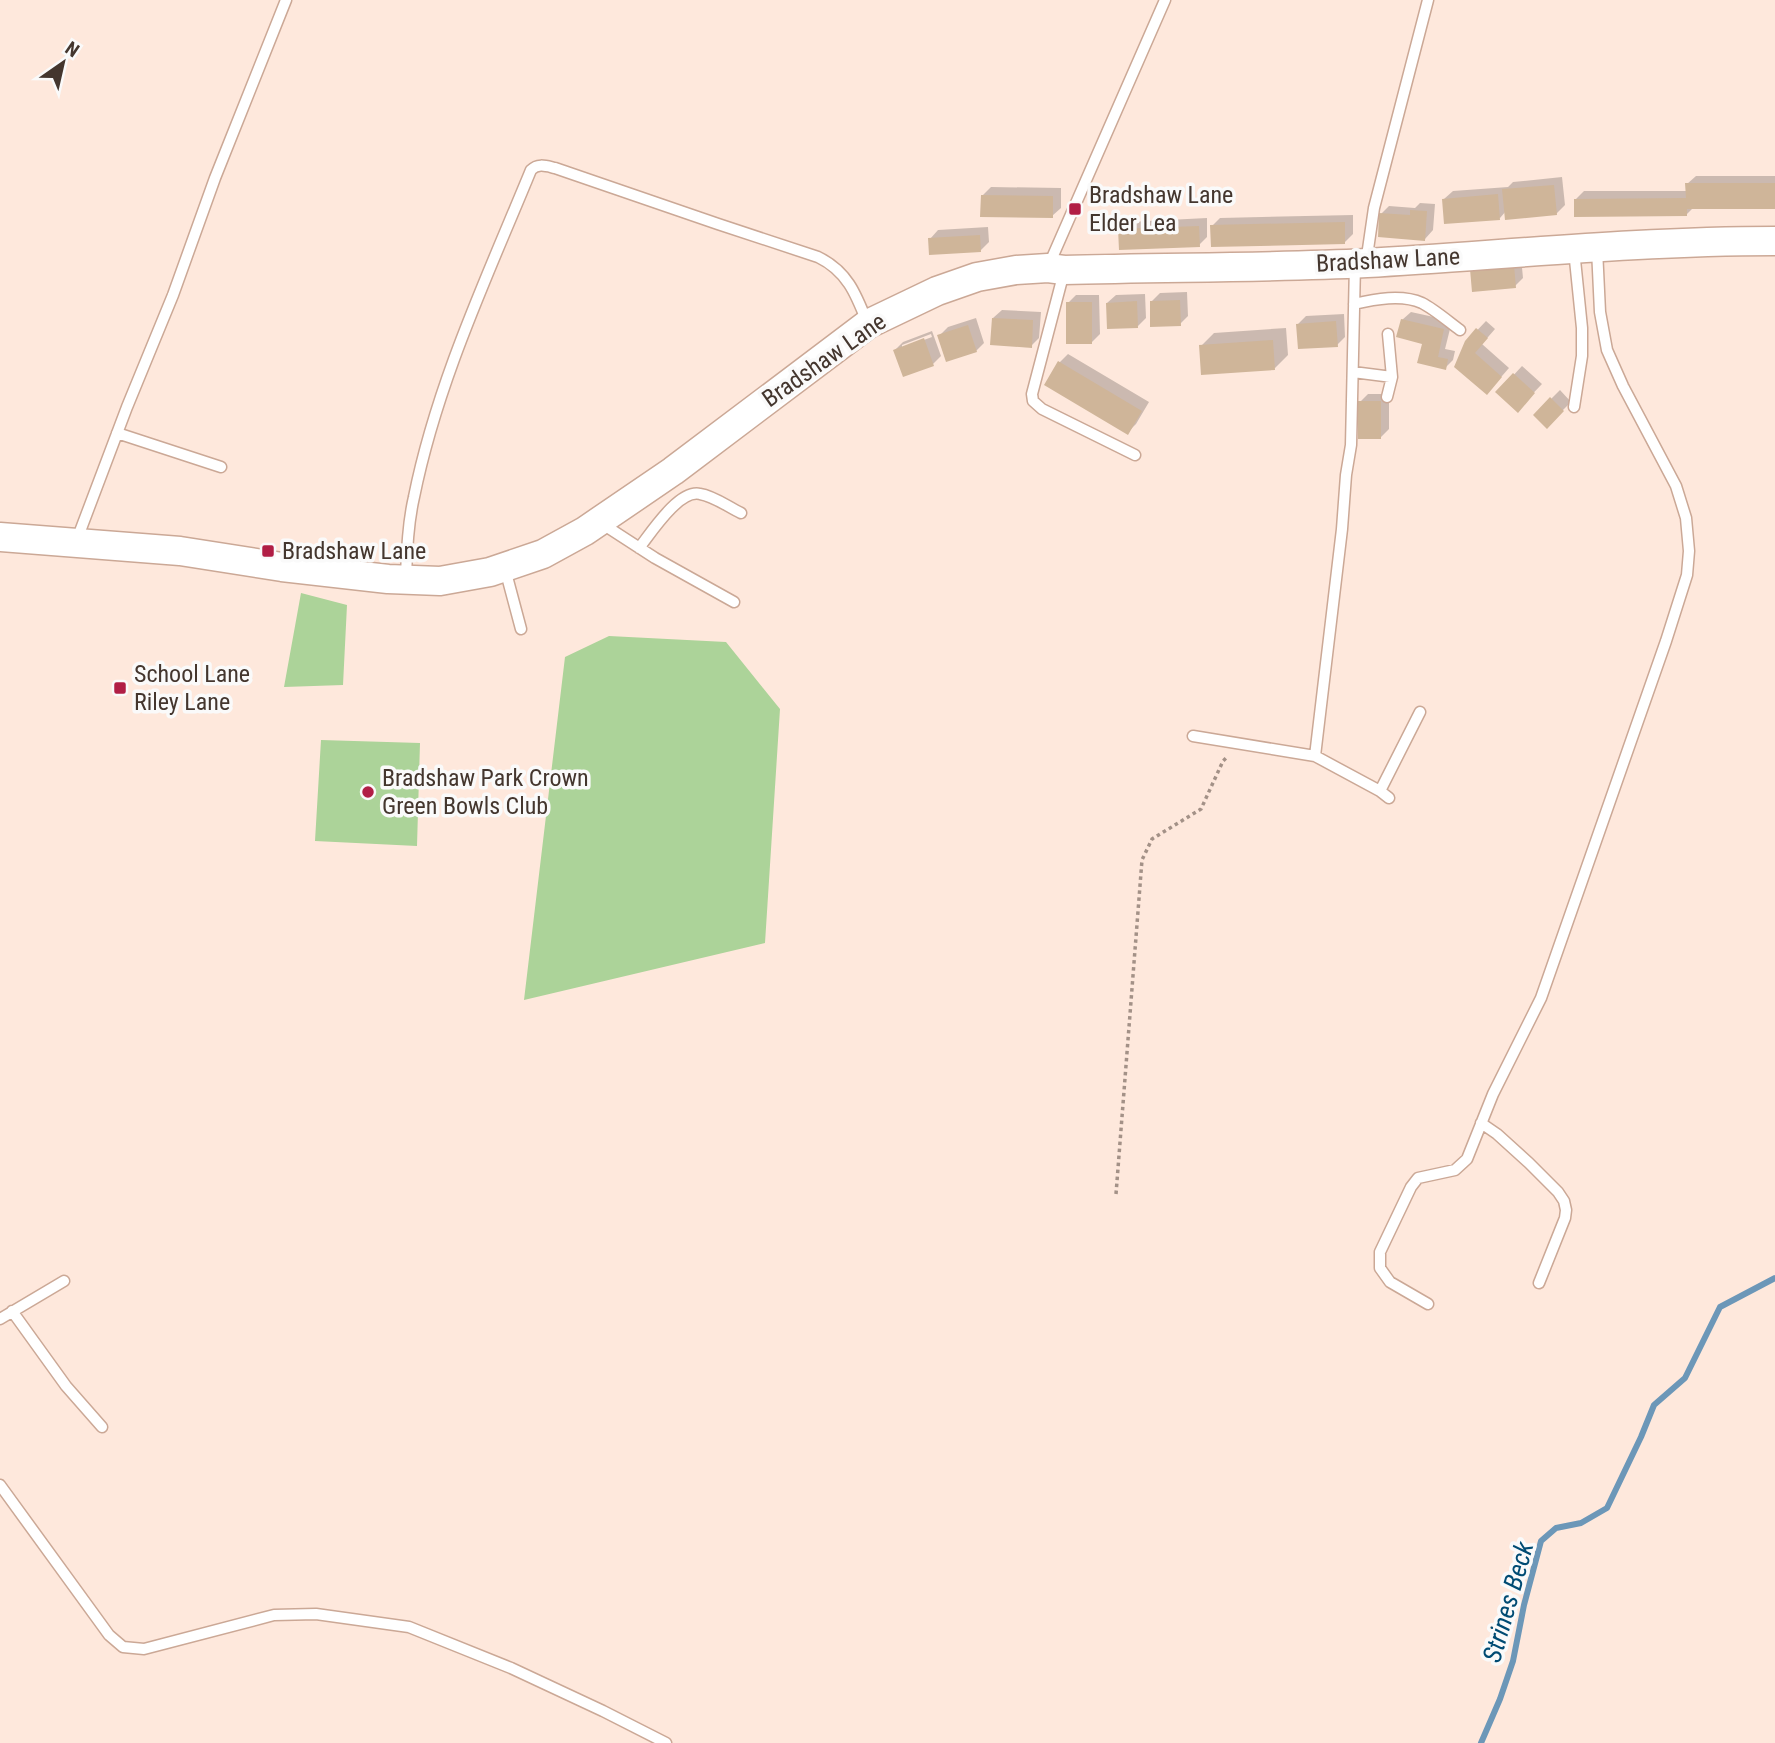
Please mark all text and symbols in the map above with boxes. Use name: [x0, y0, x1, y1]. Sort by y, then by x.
north arrow: [28, 28, 98, 98]
text: N: [61, 37, 83, 62]
place label: Bradshaw Lane Elder Lea: [1089, 181, 1233, 237]
marker: Bradshaw Lane Elder Lea: [1067, 201, 1083, 217]
street label: Bradshaw Lane: [1315, 242, 1461, 278]
street label: Bradshaw Lane: [757, 307, 891, 413]
place label: Bradshaw Lane: [282, 537, 426, 565]
marker: Bradshaw Lane: [260, 543, 276, 559]
place label: School Lane Riley Lane: [134, 660, 250, 716]
marker: School Lane Riley Lane: [112, 680, 128, 696]
place label: Bradshaw Park Crown Green Bowls Club: [382, 764, 589, 820]
marker: Bradshaw Park Crown Green Bowls Club: [360, 784, 376, 800]
water label: Strines Beck: [1476, 1538, 1540, 1666]

